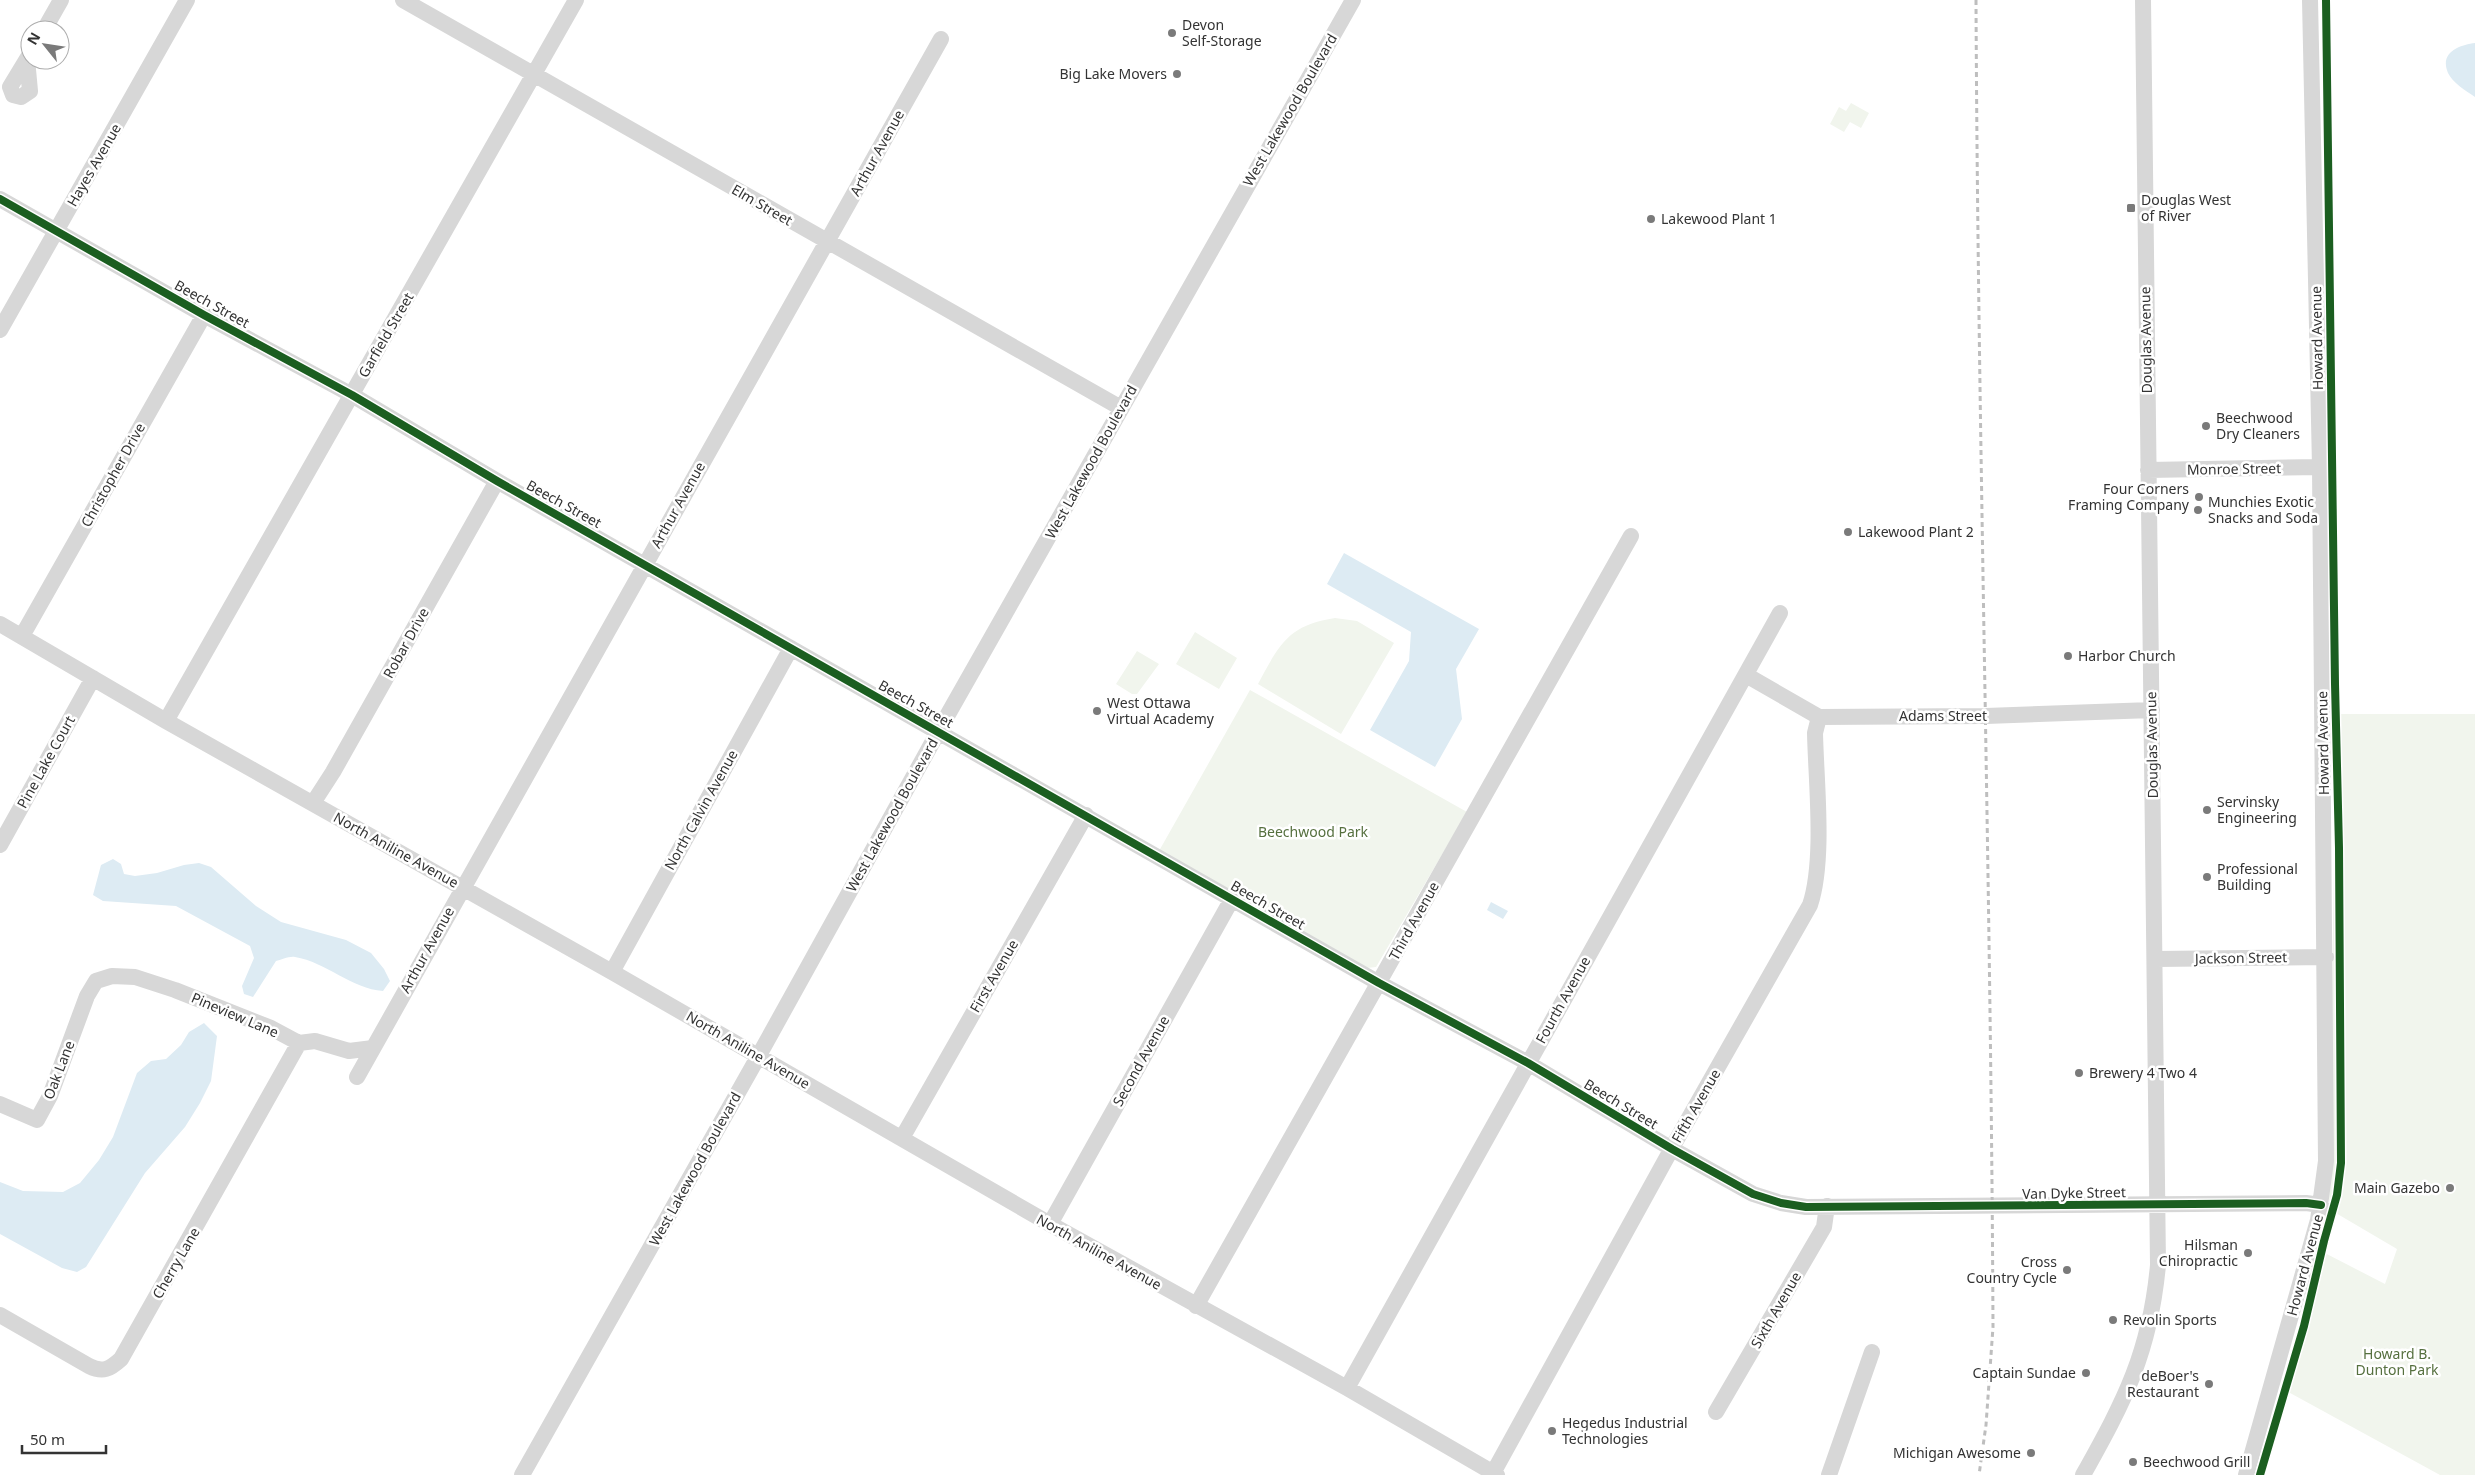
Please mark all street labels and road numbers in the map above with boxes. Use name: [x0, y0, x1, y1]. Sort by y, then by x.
street label: West Lakewood Boulevard: [1238, 30, 1341, 189]
street label: Arthur Avenue: [845, 106, 908, 199]
street label: Hayes Avenue: [62, 120, 125, 210]
street label: Elm Street: [728, 180, 796, 230]
street label: Beech Street: [171, 275, 253, 332]
street label: Douglas Avenue: [2135, 286, 2156, 394]
street label: Howard Avenue: [2306, 286, 2327, 390]
street label: Garfield Street: [354, 289, 418, 381]
street label: West Lakewood Boulevard: [1040, 381, 1141, 542]
street label: Christopher Drive: [76, 419, 149, 530]
street label: Arthur Avenue: [646, 458, 709, 551]
street label: Monroe Street: [2187, 458, 2281, 479]
street label: Beech Street: [523, 475, 605, 532]
street label: Robar Drive: [378, 604, 433, 681]
street label: Beech Street: [875, 675, 957, 732]
street label: Douglas Avenue: [2141, 691, 2162, 799]
street label: Howard Avenue: [2312, 691, 2333, 795]
street label: Adams Street: [1899, 706, 1987, 725]
street label: Pine Lake Court: [12, 712, 79, 812]
street label: West Lakewood Boulevard: [841, 734, 942, 895]
street label: North Calvin Avenue: [660, 746, 742, 873]
street label: North Aniline Avenue: [330, 807, 462, 892]
street label: Beech Street: [1228, 876, 1309, 934]
street label: Third Avenue: [1384, 878, 1443, 963]
street label: Arthur Avenue: [395, 903, 458, 996]
street label: First Avenue: [965, 936, 1022, 1016]
street label: Jackson Street: [2193, 947, 2287, 968]
street label: Fourth Avenue: [1531, 953, 1594, 1047]
street label: Pineview Lane: [189, 988, 282, 1042]
street label: North Aniline Avenue: [683, 1006, 814, 1093]
street label: Second Avenue: [1108, 1012, 1173, 1109]
street label: Oak Lane: [39, 1038, 78, 1102]
street label: Fifth Avenue: [1667, 1065, 1724, 1146]
street label: Beech Street: [1581, 1074, 1662, 1133]
street label: West Lakewood Boulevard: [644, 1088, 745, 1249]
street label: Van Dyke Street: [2022, 1182, 2126, 1203]
street label: North Aniline Avenue: [1033, 1209, 1165, 1294]
street label: Howard Avenue: [2282, 1212, 2327, 1318]
street label: Cherry Lane: [147, 1223, 204, 1302]
street label: Sixth Avenue: [1746, 1268, 1805, 1351]

